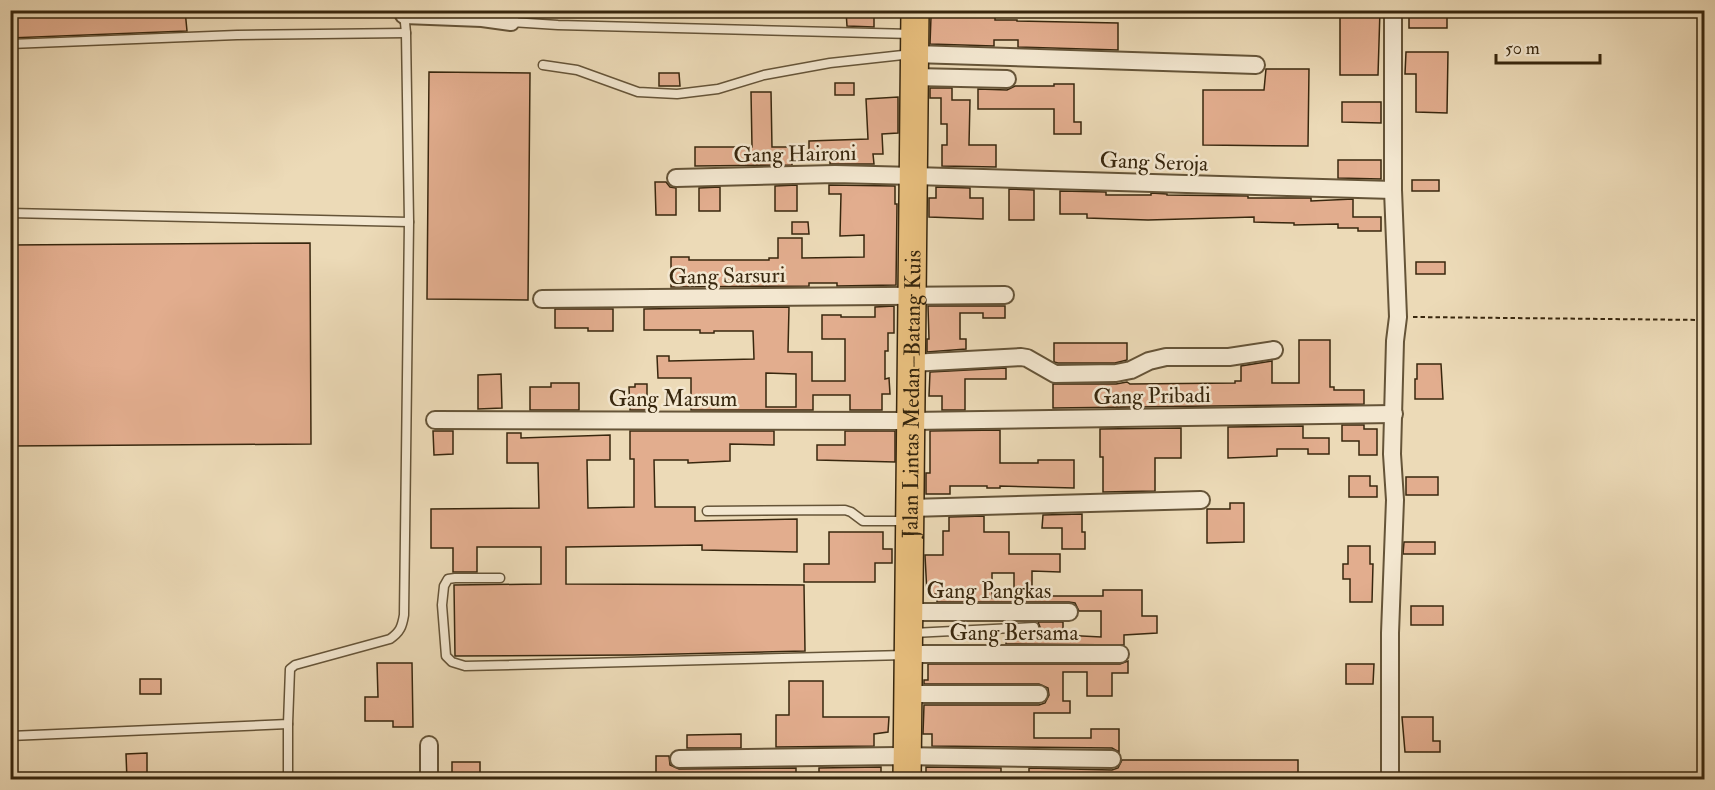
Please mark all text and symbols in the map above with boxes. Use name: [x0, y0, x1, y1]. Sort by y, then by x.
scale bar: [1496, 27, 1600, 65]
text: 50 m: [1505, 37, 1540, 60]
street label: Gang Haironi: [733, 139, 857, 169]
street label: Gang Seroja: [1099, 146, 1210, 178]
street label: Jalan Lintas Medan–Batang Kuis: [897, 250, 928, 539]
street label: Gang Sarsuri: [668, 261, 786, 291]
street label: Gang Pribadi: [1093, 381, 1211, 411]
street label: Gang Marsum: [609, 385, 737, 413]
street label: Gang Pangkas: [927, 577, 1051, 605]
street label: Gang Bersama: [950, 619, 1079, 647]

